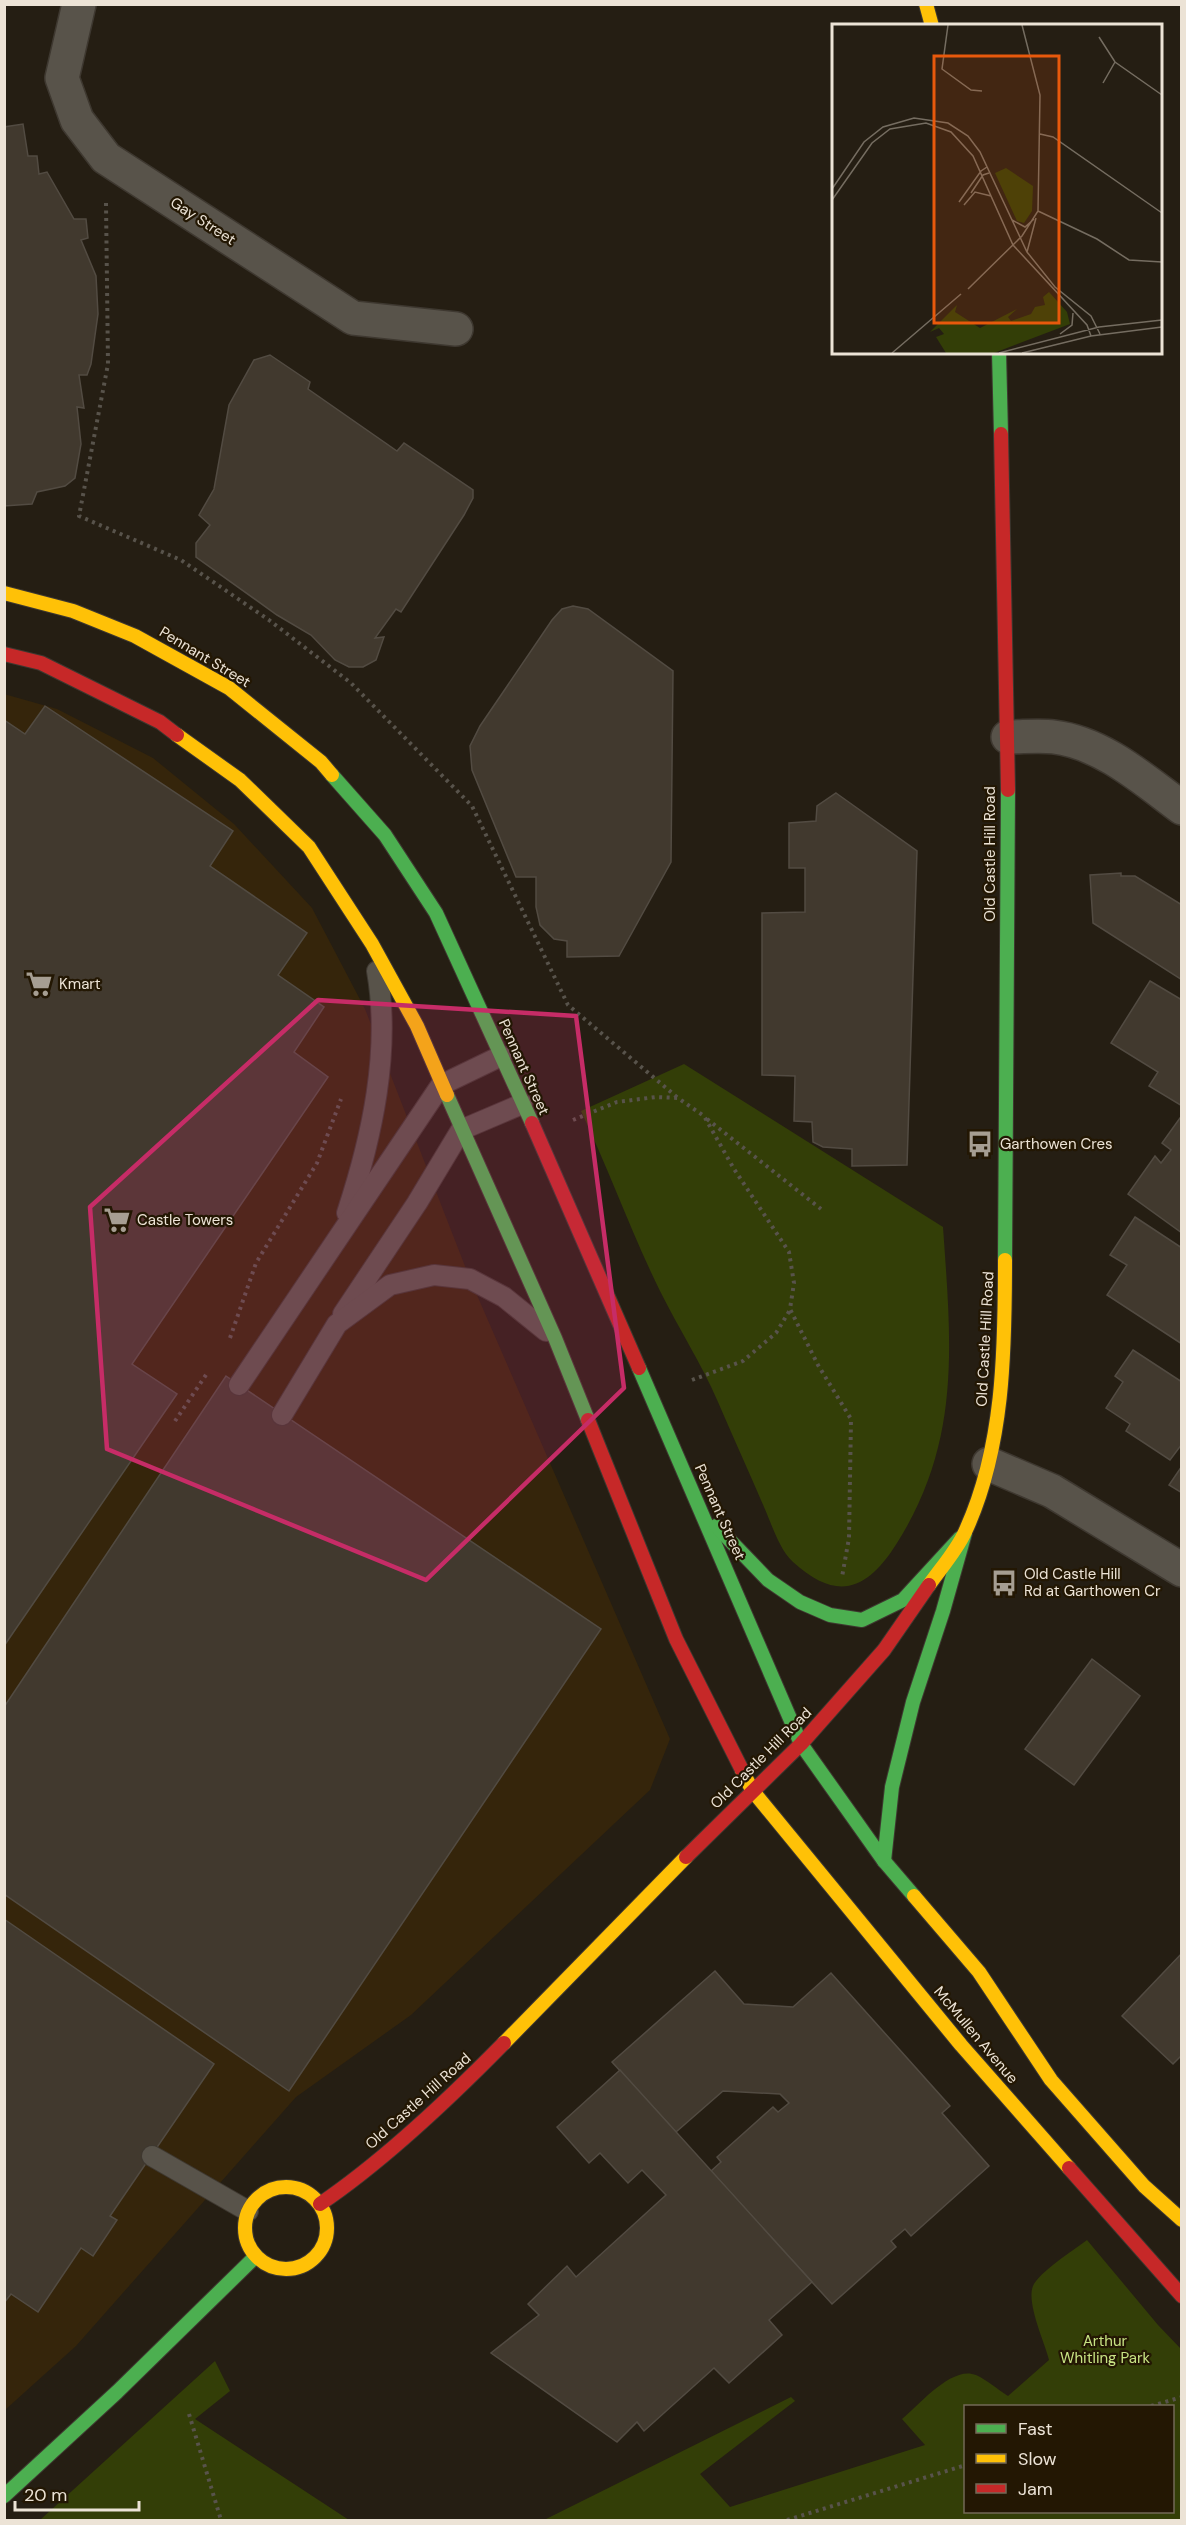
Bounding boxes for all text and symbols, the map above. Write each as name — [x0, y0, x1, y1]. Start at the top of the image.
inset map — [832, 24, 1162, 354]
street label: Gay Street — [166, 192, 240, 250]
street label: Pennant Street — [156, 622, 254, 692]
street label: Old Castle Hill Road — [980, 786, 1000, 922]
supermarket icon: Kmart — [24, 969, 54, 999]
place label: Kmart — [59, 974, 101, 994]
street label: Pennant Street — [494, 1016, 554, 1118]
bus stop icon: Garthowen Cres — [965, 1129, 995, 1159]
place label: Garthowen Cres — [1000, 1134, 1113, 1154]
supermarket icon: Castle Towers — [102, 1205, 132, 1235]
place label: Castle Towers — [137, 1210, 233, 1230]
street label: Old Castle Hill Road — [971, 1271, 999, 1407]
street label: Pennant Street — [690, 1461, 750, 1563]
place label: Old Castle Hill Rd at Garthowen Cr — [1024, 1564, 1161, 1601]
bus stop icon: Old Castle Hill Rd at Garthowen Cr — [989, 1568, 1019, 1598]
street label: Old Castle Hill Road — [706, 1703, 816, 1813]
street label: McMullen Avenue — [929, 1982, 1023, 2088]
street label: Old Castle Hill Road — [361, 2048, 475, 2154]
park label: Arthur Whitling Park — [1060, 2331, 1151, 2368]
legend — [964, 2405, 1174, 2513]
text: Fast — [1018, 2417, 1053, 2441]
text: Slow — [1018, 2447, 1057, 2471]
scale bar — [15, 2474, 140, 2512]
text: Jam — [1018, 2477, 1053, 2501]
text: 20 m — [24, 2483, 67, 2507]

